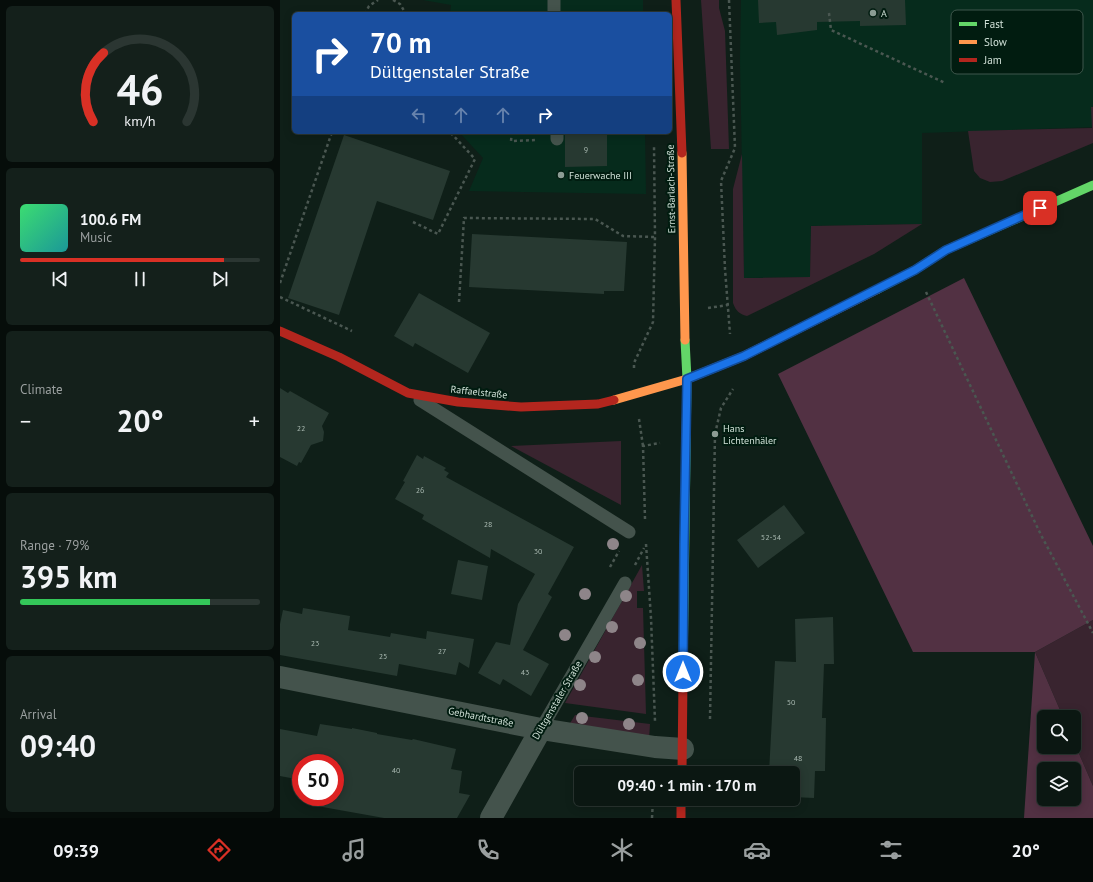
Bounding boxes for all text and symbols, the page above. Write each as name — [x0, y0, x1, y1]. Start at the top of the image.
place label: A — [881, 7, 887, 20]
marker: A — [868, 8, 878, 18]
legend — [951, 10, 1083, 74]
text: Fast — [984, 17, 1004, 31]
text: 70 m — [370, 24, 431, 61]
icon: right — [304, 28, 356, 80]
text: Slow — [984, 35, 1007, 49]
text: Jam — [983, 53, 1002, 67]
text: Dültgenstaler Straße — [370, 60, 530, 83]
text: 46 — [116, 63, 164, 116]
icon: left — [408, 104, 430, 126]
icon: ahead — [450, 104, 472, 126]
icon: ahead — [492, 104, 514, 126]
icon: right — [534, 104, 556, 126]
text: km/h — [124, 111, 156, 130]
house number: 9 — [584, 144, 588, 154]
street label: Ernst-Barlach-Straße — [664, 144, 678, 234]
place label: Feuerwache III — [569, 169, 632, 182]
marker: Feuerwache III — [556, 170, 566, 180]
pin — [1023, 191, 1057, 225]
icon: arrive — [1029, 197, 1051, 219]
text: 100.6 FM — [80, 210, 141, 229]
text: Music — [80, 229, 112, 246]
icon: previous — [49, 268, 71, 290]
icon: pause — [129, 268, 151, 290]
icon: next — [209, 268, 231, 290]
text: Climate — [20, 381, 63, 398]
street label: Raffaelstraße — [450, 383, 508, 401]
text: 20° — [116, 401, 164, 440]
text: − — [20, 407, 31, 435]
text: + — [249, 407, 260, 435]
place label: Hans Lichtenhäler — [723, 422, 777, 447]
house number: 22 — [297, 423, 305, 433]
marker: Hans Lichtenhäler — [710, 429, 720, 439]
house number: 26 — [416, 485, 424, 495]
house number: 28 — [484, 519, 492, 529]
house number: 52-54 — [761, 532, 782, 542]
text: Range · 79% — [20, 537, 89, 554]
house number: 30 — [534, 546, 543, 556]
text: 395 km — [20, 557, 118, 596]
house number: 23 — [311, 638, 319, 648]
house number: 27 — [438, 646, 446, 656]
house number: 25 — [379, 651, 387, 661]
position arrow — [662, 651, 704, 693]
street label: Dültgenstaler Straße — [529, 658, 585, 742]
house number: 43 — [521, 667, 529, 677]
house number: 50 — [787, 697, 796, 707]
street label: Gebhardtstraße — [447, 704, 515, 730]
text: Arrival — [20, 706, 56, 723]
map controls — [1037, 710, 1081, 806]
button: search — [1037, 710, 1081, 754]
text: 09:40 — [20, 726, 96, 765]
house number: 48 — [794, 753, 802, 763]
speed limit sign: 50 — [292, 754, 344, 806]
button: layers — [1037, 762, 1081, 806]
house number: 40 — [392, 765, 401, 775]
text: 09:40 · 1 min · 170 m — [618, 776, 756, 795]
icon: directions — [205, 836, 233, 864]
icon: music — [340, 836, 368, 864]
icon: phone — [474, 836, 502, 864]
icon: climate — [608, 836, 636, 864]
icon: car — [743, 836, 771, 864]
icon: filters — [877, 836, 905, 864]
text: 09:39 — [53, 839, 99, 862]
text: 20° — [1011, 839, 1040, 862]

